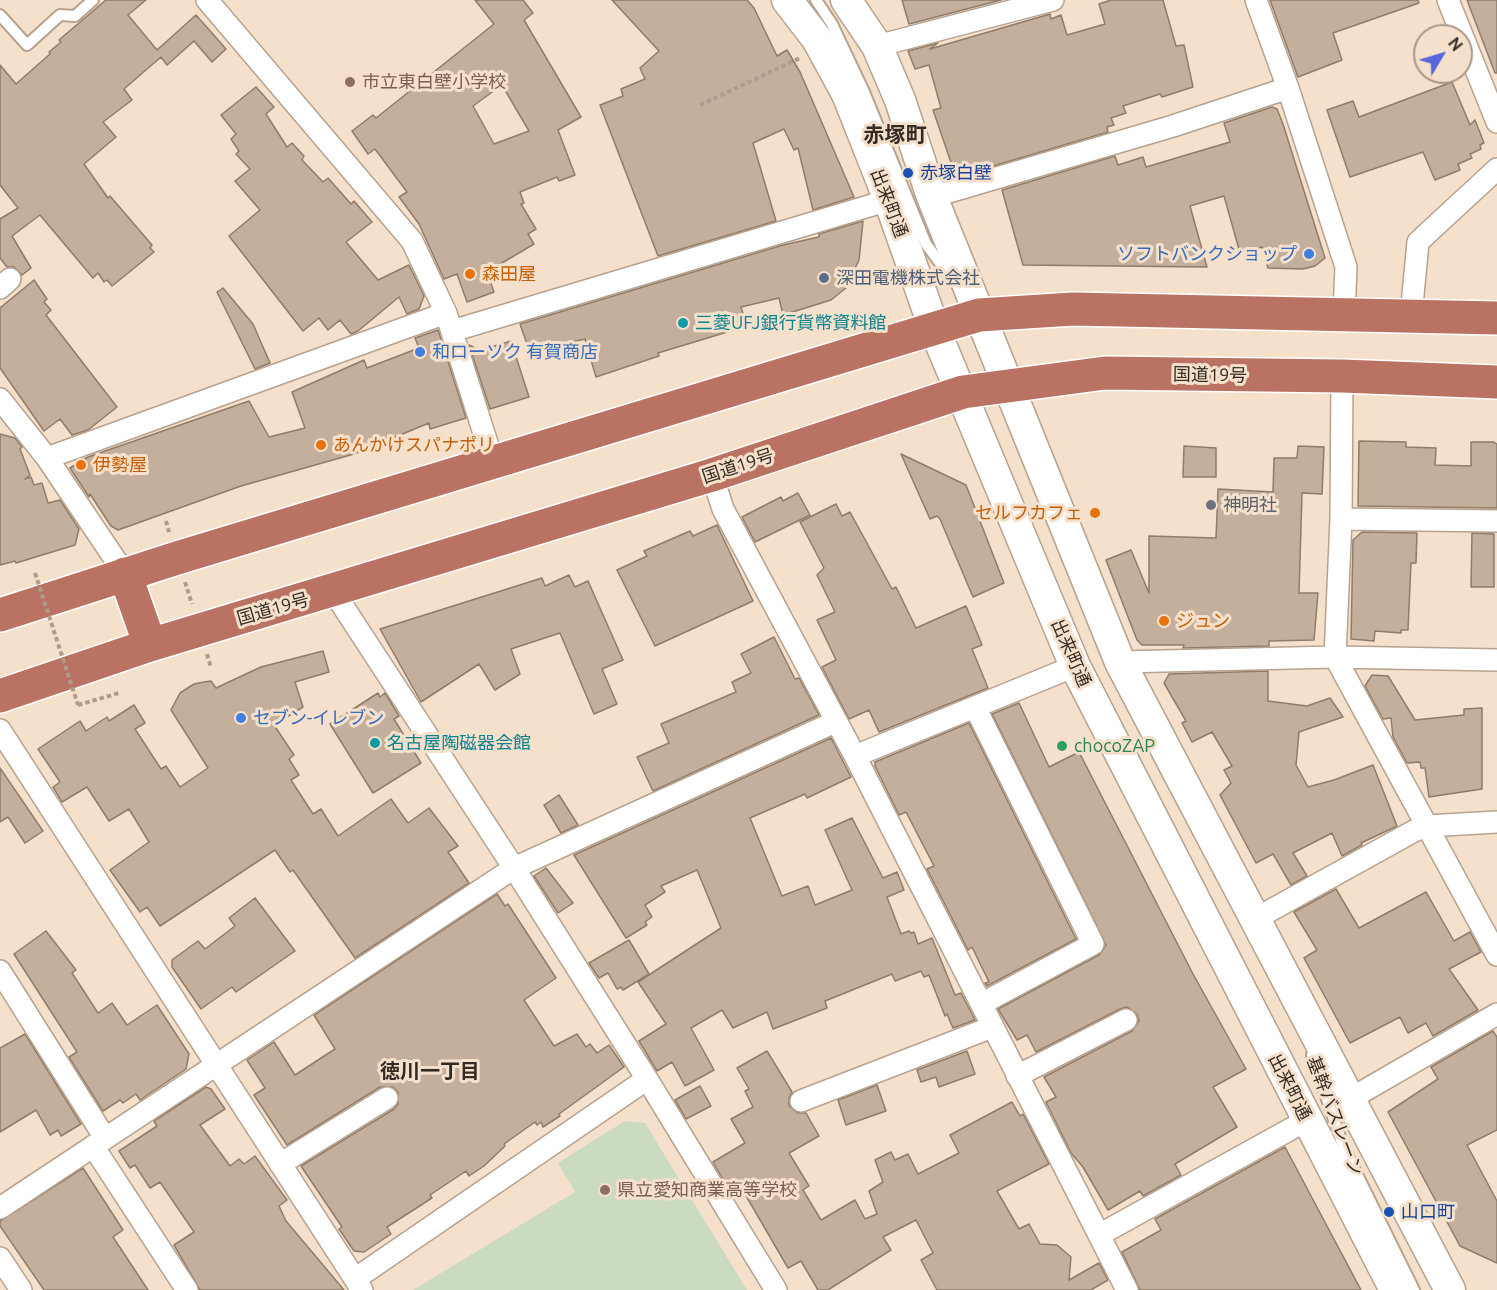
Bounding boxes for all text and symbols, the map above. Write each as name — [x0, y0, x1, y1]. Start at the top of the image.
north arrow — [1413, 24, 1473, 84]
text: N — [1445, 34, 1466, 54]
place label: 市立東白壁小学校 — [362, 71, 506, 93]
marker: 市立東白壁小学校 — [343, 75, 357, 89]
district label: 赤塚町 — [864, 122, 926, 148]
place label: 赤塚白壁 — [920, 162, 992, 184]
street label: 出来町通 — [866, 166, 912, 240]
marker: 赤塚白壁 — [901, 166, 915, 180]
place label: ソフトバンクショップ — [1117, 243, 1297, 265]
marker: ソフトバンクショップ — [1302, 247, 1316, 261]
place label: 森田屋 — [482, 263, 536, 285]
marker: 森田屋 — [463, 267, 477, 281]
place label: 深田電機株式会社 — [836, 267, 980, 289]
marker: 深田電機株式会社 — [817, 271, 831, 285]
place label: 三菱UFJ銀行貨幣資料館 — [695, 312, 886, 334]
marker: 三菱UFJ銀行貨幣資料館 — [676, 316, 690, 330]
place label: 和ローソク 有賀商店 — [432, 341, 598, 363]
marker: 和ローソク 有賀商店 — [413, 345, 427, 359]
street label: 国道19号 — [1173, 364, 1247, 386]
place label: あんかけスパナポリ — [333, 434, 495, 456]
marker: あんかけスパナポリ — [314, 438, 328, 452]
street label: 国道19号 — [699, 444, 777, 488]
place label: 伊勢屋 — [93, 454, 147, 476]
marker: 伊勢屋 — [74, 458, 88, 472]
place label: 神明社 — [1223, 494, 1277, 516]
marker: 神明社 — [1204, 498, 1218, 512]
place label: セルフカフェ — [975, 502, 1083, 524]
marker: セルフカフェ — [1088, 506, 1102, 520]
street label: 国道19号 — [234, 588, 312, 630]
place label: ジュン — [1176, 610, 1230, 632]
marker: ジュン — [1157, 614, 1171, 628]
street label: 出来町通 — [1046, 616, 1096, 690]
place label: セブン-イレブン — [253, 707, 384, 729]
marker: セブン-イレブン — [234, 711, 248, 725]
place label: 名古屋陶磁器会館 — [387, 732, 531, 754]
place label: chocoZAP — [1074, 735, 1155, 757]
marker: 名古屋陶磁器会館 — [368, 736, 382, 750]
marker: chocoZAP — [1055, 739, 1069, 753]
street label: 出来町通 — [1264, 1050, 1316, 1124]
street label: 基幹バスレーン — [1302, 1053, 1368, 1179]
district label: 徳川一丁目 — [380, 1059, 480, 1083]
place label: 県立愛知商業高等学校 — [617, 1179, 797, 1201]
marker: 県立愛知商業高等学校 — [598, 1183, 612, 1197]
place label: 山口町 — [1401, 1201, 1455, 1223]
marker: 山口町 — [1382, 1205, 1396, 1219]

